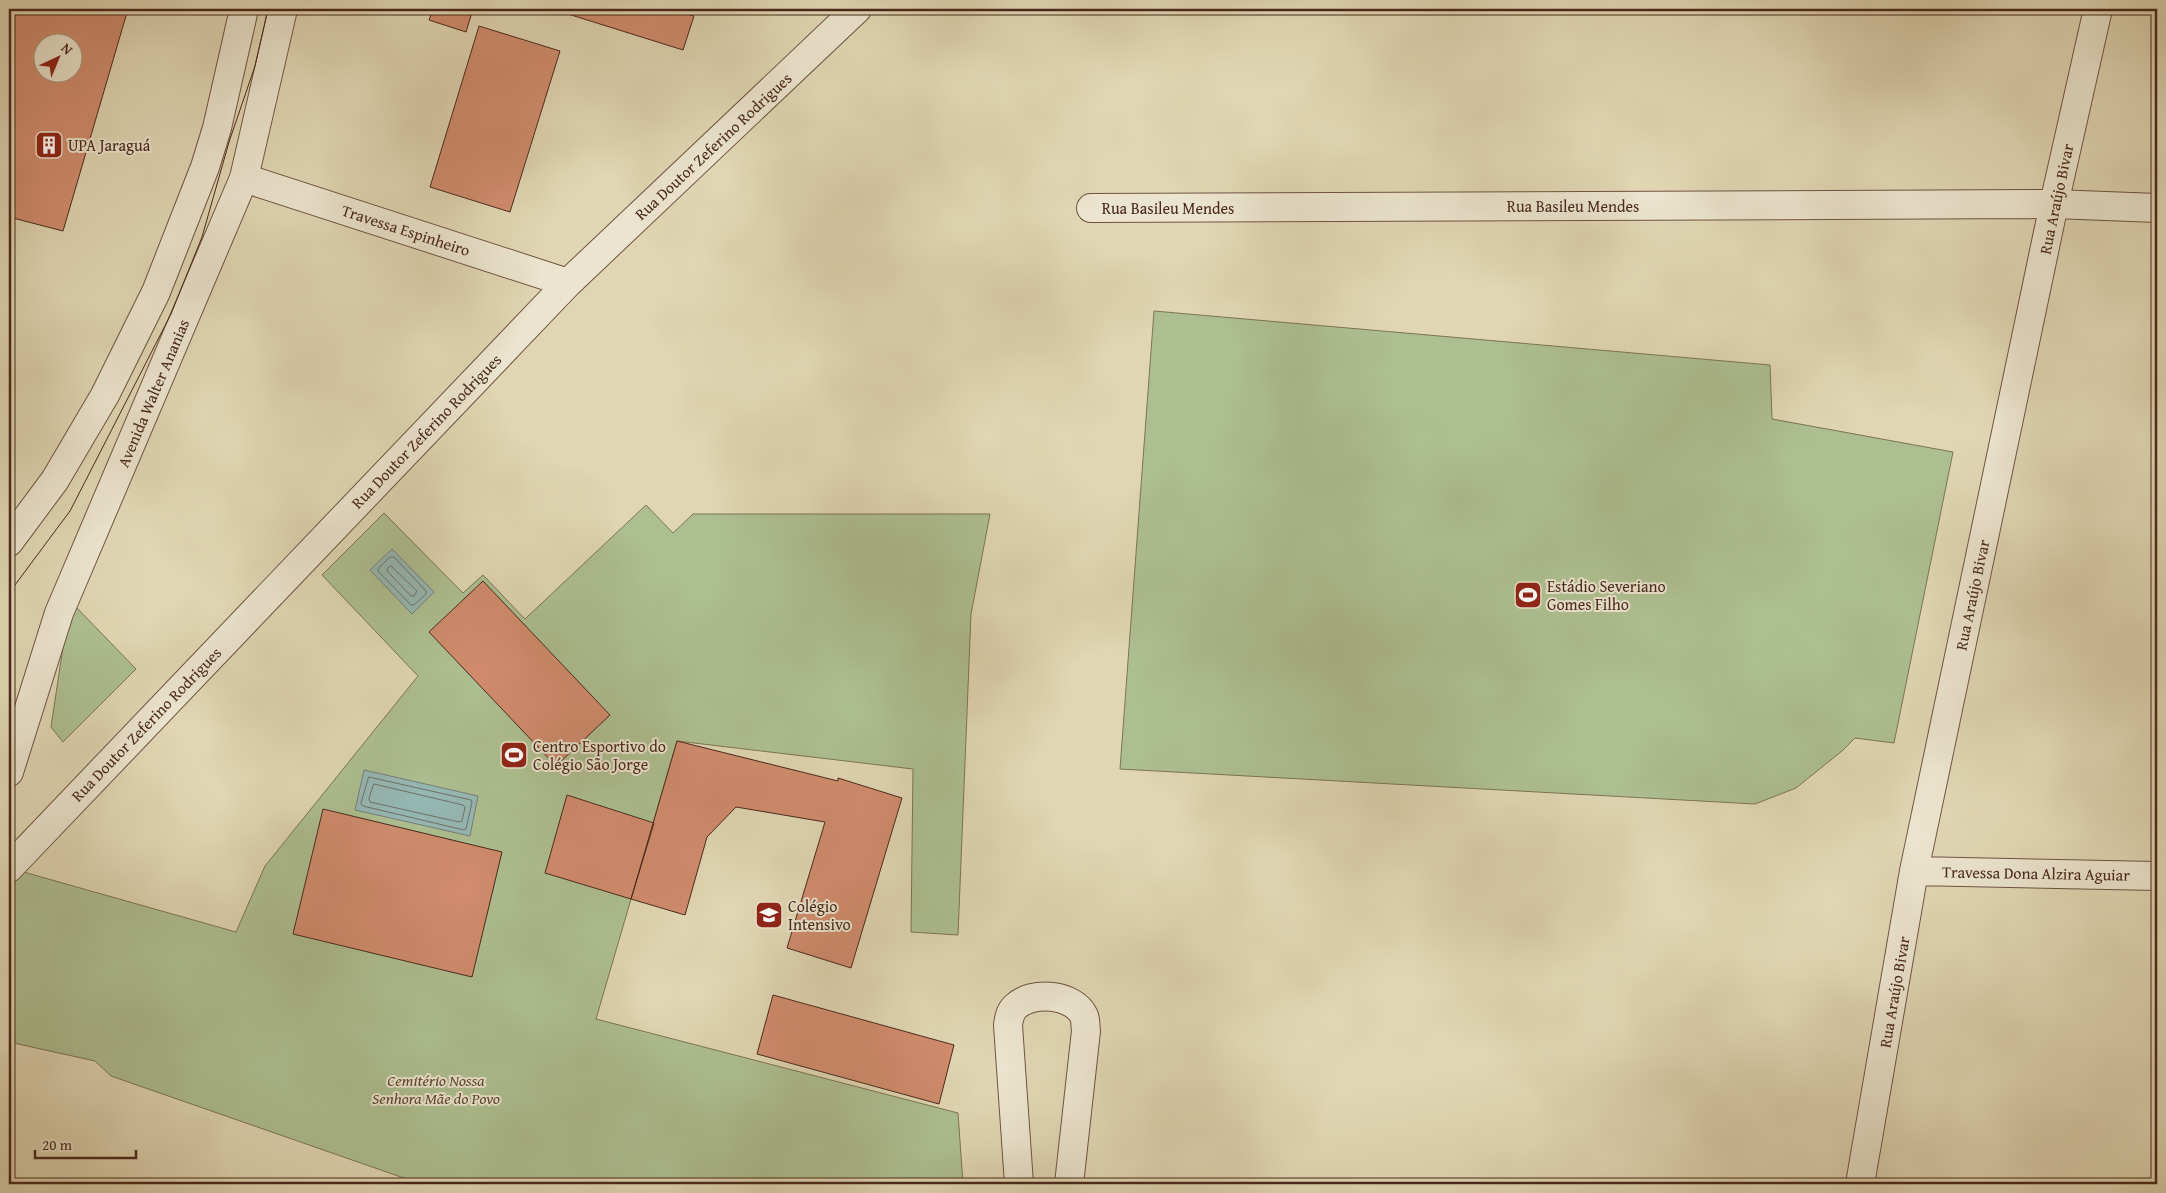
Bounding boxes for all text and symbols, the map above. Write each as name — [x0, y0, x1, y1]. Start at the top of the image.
north arrow — [32, 32, 82, 82]
text: N — [57, 38, 78, 60]
street label: Rua Doutor Zeferino Rodrigues — [629, 67, 797, 225]
building icon: UPA Jaraguá — [34, 130, 64, 160]
place label: UPA Jaraguá — [68, 133, 151, 157]
street label: Rua Araújo Bivar — [2033, 141, 2080, 257]
street label: Rua Basileu Mendes — [1507, 194, 1639, 218]
street label: Rua Basileu Mendes — [1102, 196, 1234, 220]
street label: Travessa Espinheiro — [339, 198, 473, 262]
street label: Avenida Walter Ananias — [111, 315, 195, 471]
street label: Rua Doutor Zeferino Rodrigues — [345, 348, 507, 514]
street label: Rua Araújo Bivar — [1949, 537, 1996, 653]
place label: Estádio Severiano Gomes Filho — [1547, 574, 1666, 616]
sports icon: Estádio Severiano Gomes Filho — [1513, 580, 1543, 610]
street label: Rua Doutor Zeferino Rodrigues — [65, 641, 227, 807]
place label: Centro Esportivo do Colégio São Jorge — [533, 734, 666, 776]
sports icon: Centro Esportivo do Colégio São Jorge — [499, 740, 529, 770]
street label: Travessa Dona Alzira Aguiar — [1942, 859, 2130, 887]
place label: Colégio Intensivo — [788, 894, 851, 936]
school or university icon: Colégio Intensivo — [754, 900, 784, 930]
street label: Rua Araújo Bivar — [1872, 934, 1916, 1050]
park label: Cemitério Nossa Senhora Mãe do Povo — [372, 1068, 500, 1110]
scale bar — [35, 1128, 136, 1160]
text: 20 m — [42, 1134, 73, 1155]

